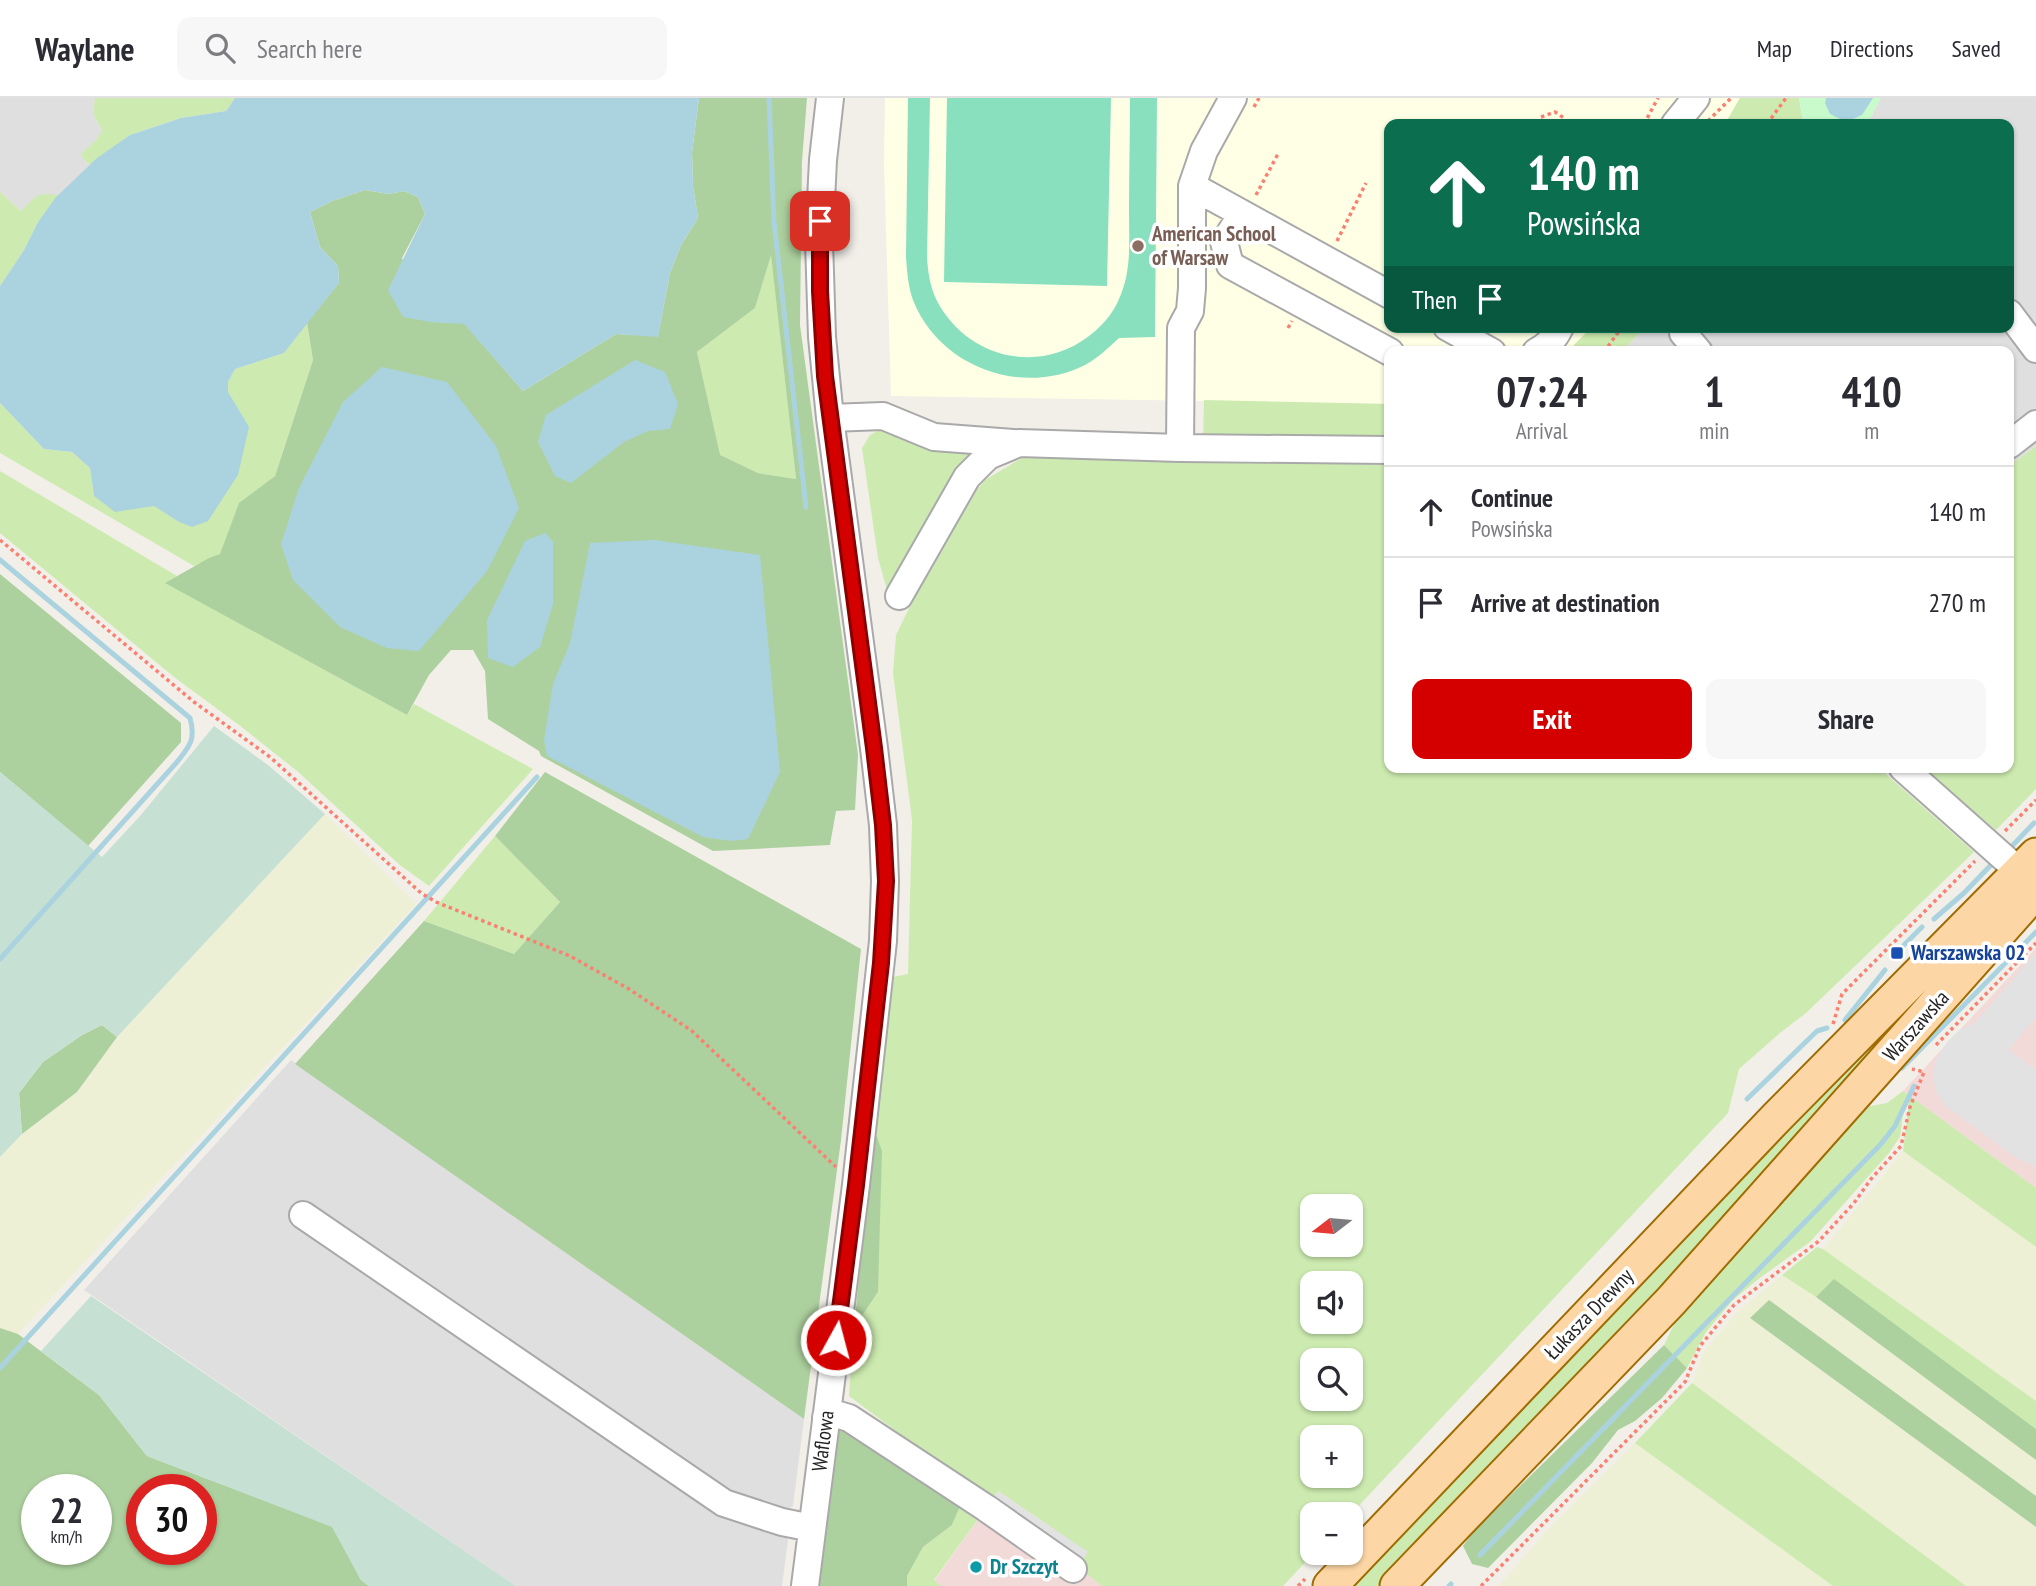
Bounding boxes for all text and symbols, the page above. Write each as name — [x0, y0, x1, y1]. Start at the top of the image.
search box — [177, 17, 667, 80]
text: Waylane — [35, 27, 135, 70]
icon: search — [201, 29, 239, 67]
text: Search here — [257, 32, 362, 65]
text: Map — [1757, 33, 1792, 64]
text: Directions — [1830, 33, 1914, 64]
text: Saved — [1952, 33, 2001, 64]
text: 140 m — [1527, 140, 1640, 204]
icon: ahead — [1412, 147, 1503, 238]
pin — [790, 191, 850, 251]
icon: arrive — [801, 202, 839, 240]
text: Powsińska — [1527, 202, 1641, 244]
place label: American School of Warsaw — [1151, 220, 1277, 271]
marker: American School of Warsaw — [1130, 238, 1146, 254]
icon: arrive — [1471, 280, 1509, 318]
text: Then — [1412, 283, 1457, 316]
text: 07:24 — [1496, 364, 1587, 419]
text: 1 — [1704, 364, 1724, 419]
text: 410 — [1842, 364, 1902, 419]
text: Arrival — [1516, 416, 1568, 445]
text: min — [1699, 416, 1729, 445]
text: m — [1864, 416, 1879, 445]
text: Continue — [1471, 481, 1553, 514]
icon: ahead — [1412, 493, 1450, 531]
text: 140 m — [1928, 495, 1986, 528]
text: Powsińska — [1471, 514, 1553, 543]
icon: arrive — [1412, 584, 1450, 622]
text: Arrive at destination — [1471, 586, 1660, 619]
text: 270 m — [1928, 586, 1986, 619]
button: Exit — [1412, 679, 1692, 759]
button: Share — [1706, 679, 1986, 759]
place label: Warszawska 02 — [1910, 939, 2026, 966]
marker: Warszawska 02 — [1889, 945, 1905, 961]
street label: Warszawska — [1877, 984, 1955, 1067]
north arrow — [1300, 1194, 1363, 1256]
map controls — [1300, 1194, 1363, 1565]
street label: Łukasza Drewny — [1538, 1262, 1639, 1365]
button: sound — [1300, 1271, 1363, 1334]
position arrow — [799, 1303, 873, 1377]
button: search — [1300, 1348, 1363, 1411]
street label: Waflowa — [805, 1409, 840, 1473]
button: + — [1300, 1425, 1363, 1488]
speed limit sign: 30 — [126, 1474, 217, 1565]
text: 22 — [50, 1487, 83, 1533]
button: − — [1300, 1502, 1363, 1565]
text: km/h — [51, 1525, 82, 1548]
place label: Dr Szczyt — [990, 1553, 1058, 1580]
marker: Dr Szczyt — [968, 1559, 984, 1575]

